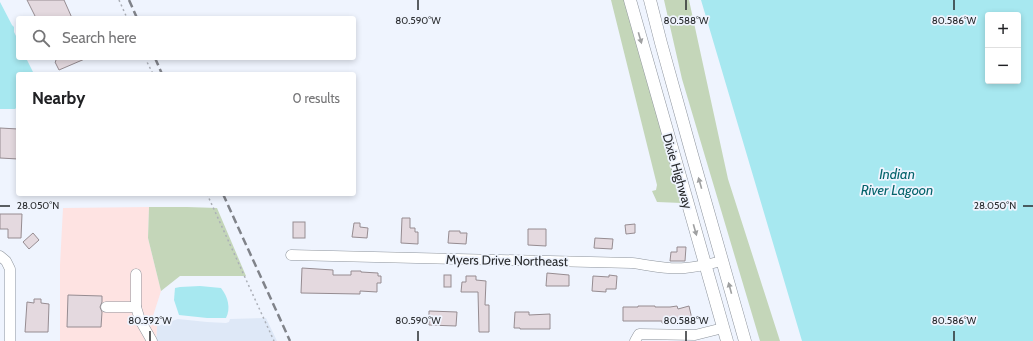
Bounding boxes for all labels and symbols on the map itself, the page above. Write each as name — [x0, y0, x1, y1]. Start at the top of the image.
text: 80.590°W — [395, 14, 441, 27]
text: 80.588°W — [664, 14, 709, 27]
text: 80.586°W — [932, 14, 977, 27]
one-way arrow — [637, 32, 643, 44]
street label: Dixie Highway — [660, 131, 697, 211]
water label: Indian River Lagoon — [861, 165, 933, 199]
one-way arrow — [697, 177, 703, 189]
text: 28.050°N — [17, 199, 59, 212]
text: 28.050°N — [974, 199, 1016, 212]
one-way arrow — [692, 224, 698, 236]
street label: Myers Drive Northeast — [446, 251, 569, 269]
one-way arrow — [727, 282, 733, 294]
text: 80.592°W — [128, 314, 172, 327]
text: 80.590°W — [395, 314, 441, 327]
text: 80.588°W — [664, 314, 709, 327]
text: 80.586°W — [932, 314, 977, 327]

